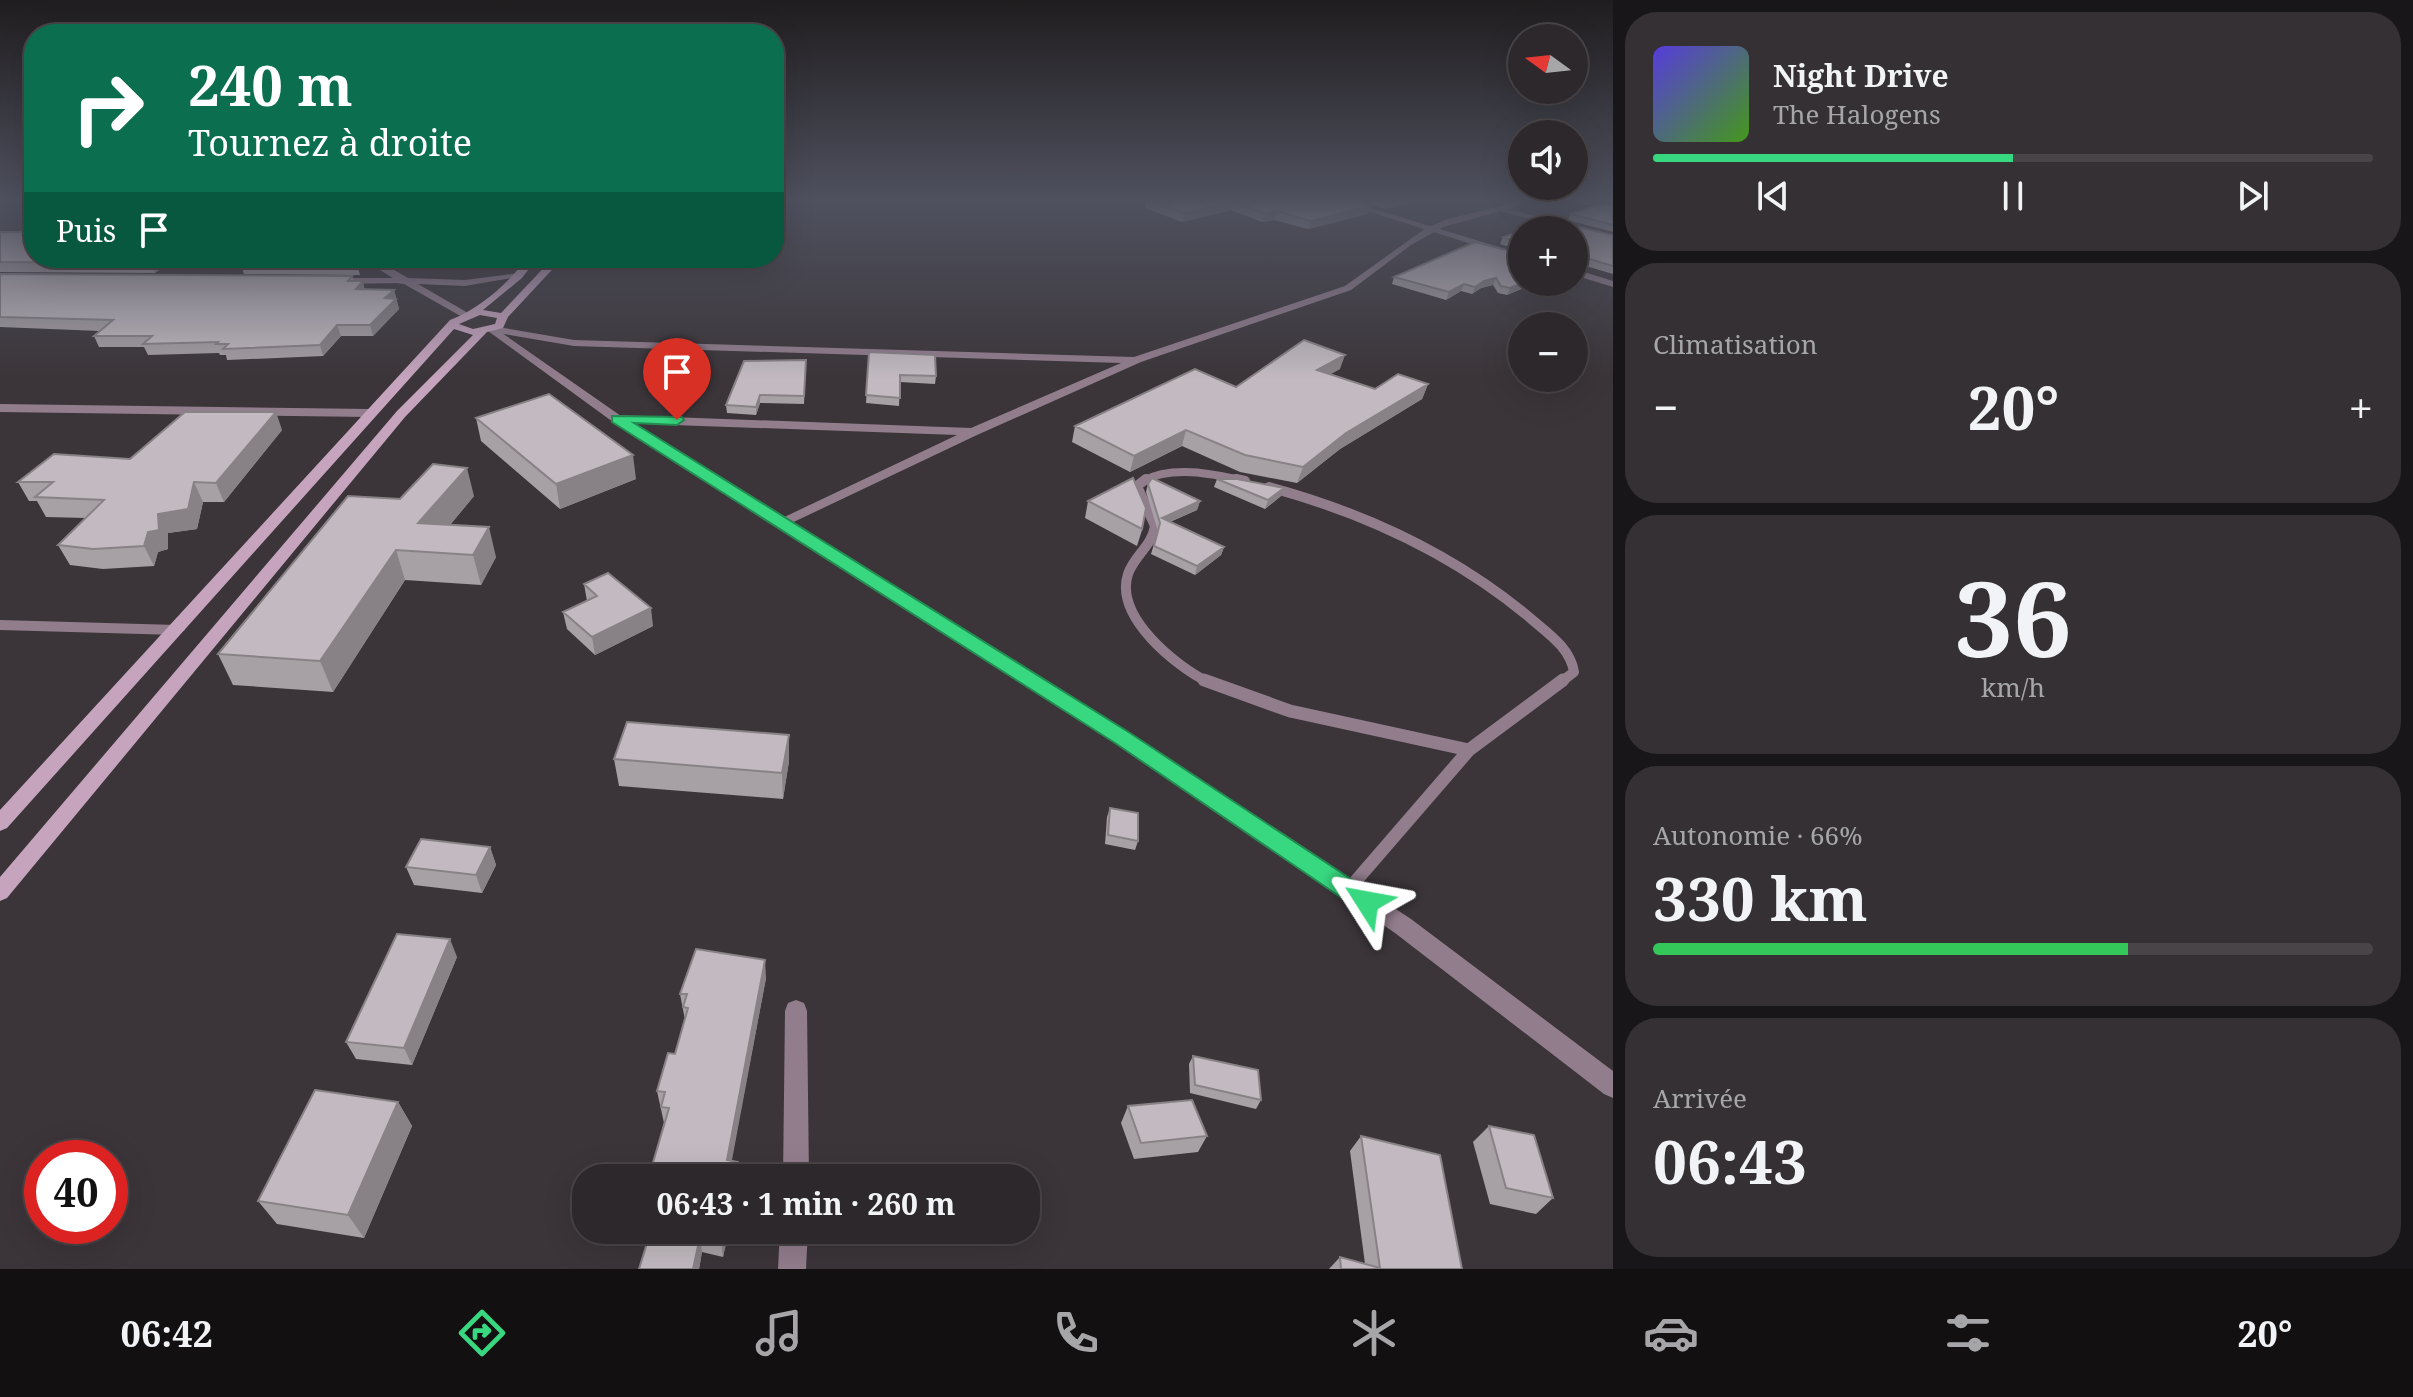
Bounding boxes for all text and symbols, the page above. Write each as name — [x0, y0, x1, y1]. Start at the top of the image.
north arrow — [1508, 24, 1588, 104]
map controls — [1508, 24, 1588, 392]
text: 240 m — [188, 46, 353, 122]
text: Night Drive — [1773, 55, 1949, 96]
icon: right — [56, 56, 160, 160]
text: The Halogens — [1773, 96, 1941, 132]
text: Tournez à droite — [188, 118, 472, 167]
button: sound — [1508, 120, 1588, 200]
icon: previous — [1751, 174, 1795, 218]
icon: pause — [1991, 174, 2035, 218]
icon: next — [2231, 174, 2275, 218]
icon: arrive — [132, 208, 176, 252]
text: Puis — [56, 210, 116, 251]
button: + — [1508, 216, 1588, 296]
button: − — [1508, 312, 1588, 392]
text: Climatisation — [1653, 326, 1818, 362]
pin — [643, 338, 711, 420]
icon: arrive — [655, 350, 699, 394]
text: 20° — [1968, 366, 2059, 448]
text: − — [1653, 377, 1678, 437]
text: + — [2348, 377, 2373, 437]
text: 36 — [1954, 546, 2072, 687]
text: km/h — [1981, 669, 2045, 705]
text: Autonomie · 66% — [1653, 817, 1862, 853]
text: 330 km — [1653, 857, 1868, 939]
position arrow — [1325, 860, 1409, 944]
text: Arrivée — [1653, 1080, 1747, 1116]
text: 06:43 — [1653, 1120, 1807, 1202]
speed limit sign: 40 — [24, 1140, 128, 1244]
text: 06:43 · 1 min · 260 m — [657, 1183, 955, 1224]
icon: directions — [454, 1305, 510, 1361]
icon: music — [751, 1305, 807, 1361]
icon: phone — [1048, 1305, 1104, 1361]
icon: climate — [1346, 1305, 1402, 1361]
icon: car — [1643, 1305, 1699, 1361]
icon: filters — [1940, 1305, 1996, 1361]
text: 06:42 — [121, 1309, 213, 1358]
text: 20° — [2237, 1309, 2292, 1358]

